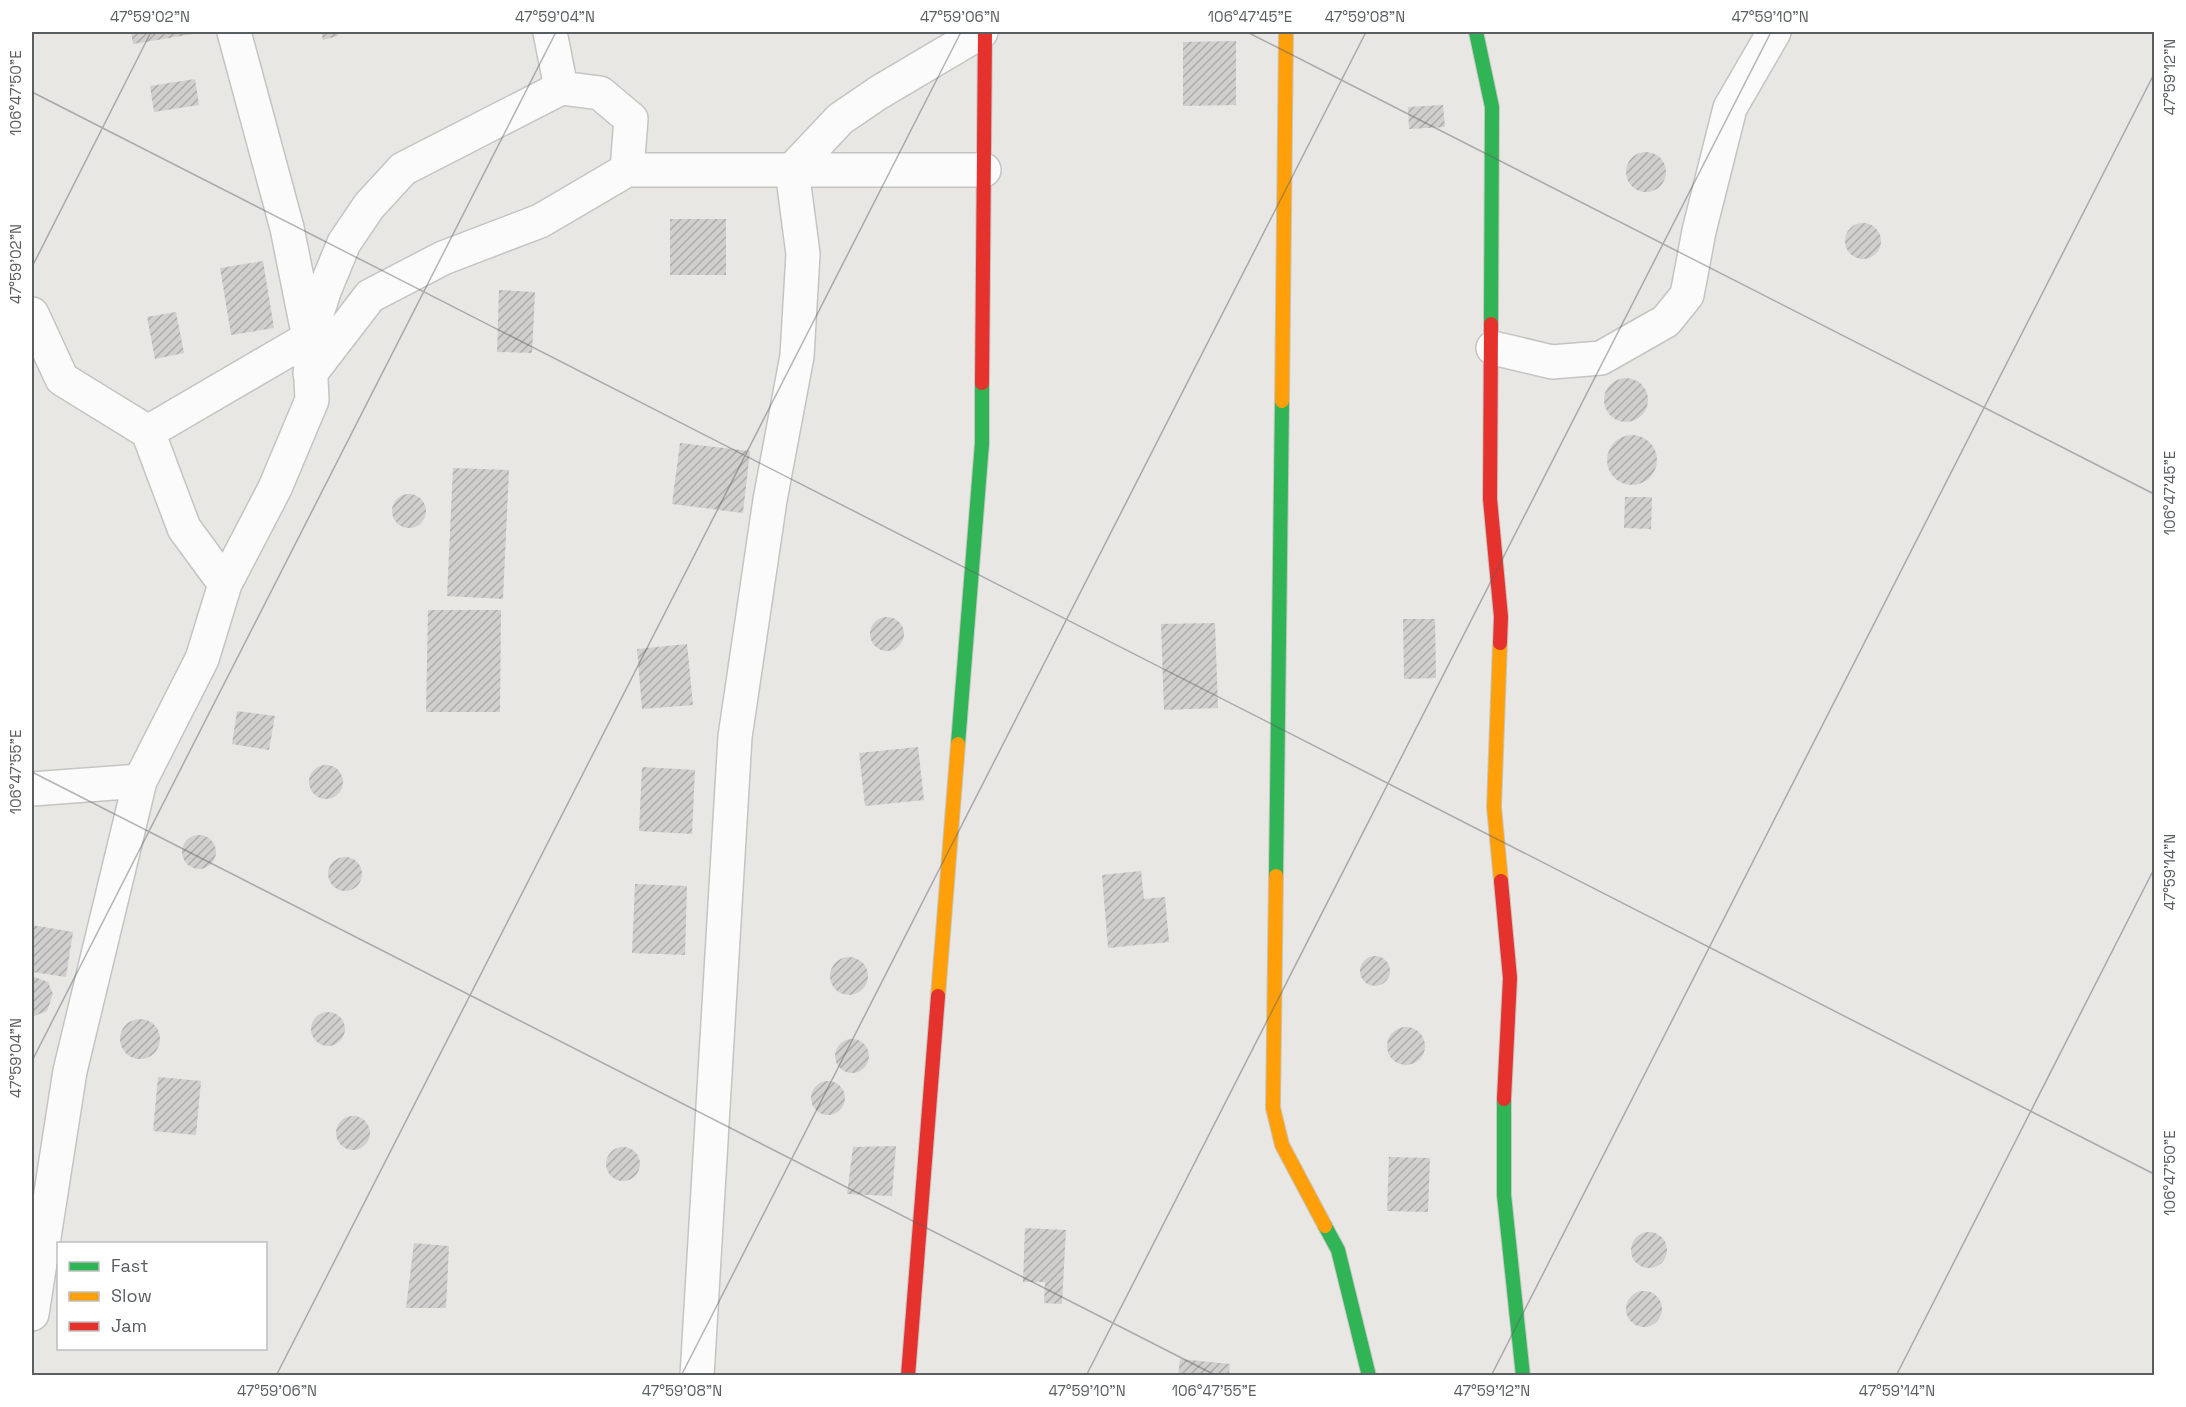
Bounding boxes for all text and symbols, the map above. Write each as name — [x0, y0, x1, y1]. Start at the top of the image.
text: 47°59'02"N — [110, 7, 190, 26]
text: 47°59'04"N — [515, 7, 595, 26]
text: 47°59'06"N — [920, 7, 1000, 26]
text: 106°47'45"E — [1208, 7, 1292, 26]
text: 47°59'08"N — [1325, 7, 1405, 26]
text: 47°59'10"N — [1731, 7, 1809, 26]
text: 47°59'12"N — [2160, 39, 2179, 115]
text: 106°47'50"E — [6, 50, 25, 136]
text: 47°59'02"N — [6, 224, 25, 304]
text: 106°47'45"E — [2160, 451, 2179, 535]
text: 106°47'55"E — [6, 730, 25, 814]
text: 47°59'14"N — [2160, 834, 2179, 910]
text: 47°59'04"N — [6, 1018, 25, 1098]
text: 106°47'50"E — [2160, 1130, 2179, 1216]
legend — [57, 1242, 267, 1350]
text: Fast — [111, 1254, 148, 1277]
text: Slow — [111, 1284, 152, 1307]
text: Jam — [111, 1314, 147, 1337]
text: 47°59'06"N — [237, 1381, 317, 1400]
text: 47°59'08"N — [642, 1381, 722, 1400]
text: 47°59'10"N — [1048, 1381, 1126, 1400]
text: 106°47'55"E — [1172, 1381, 1256, 1400]
text: 47°59'12"N — [1454, 1381, 1530, 1400]
text: 47°59'14"N — [1859, 1381, 1935, 1400]

